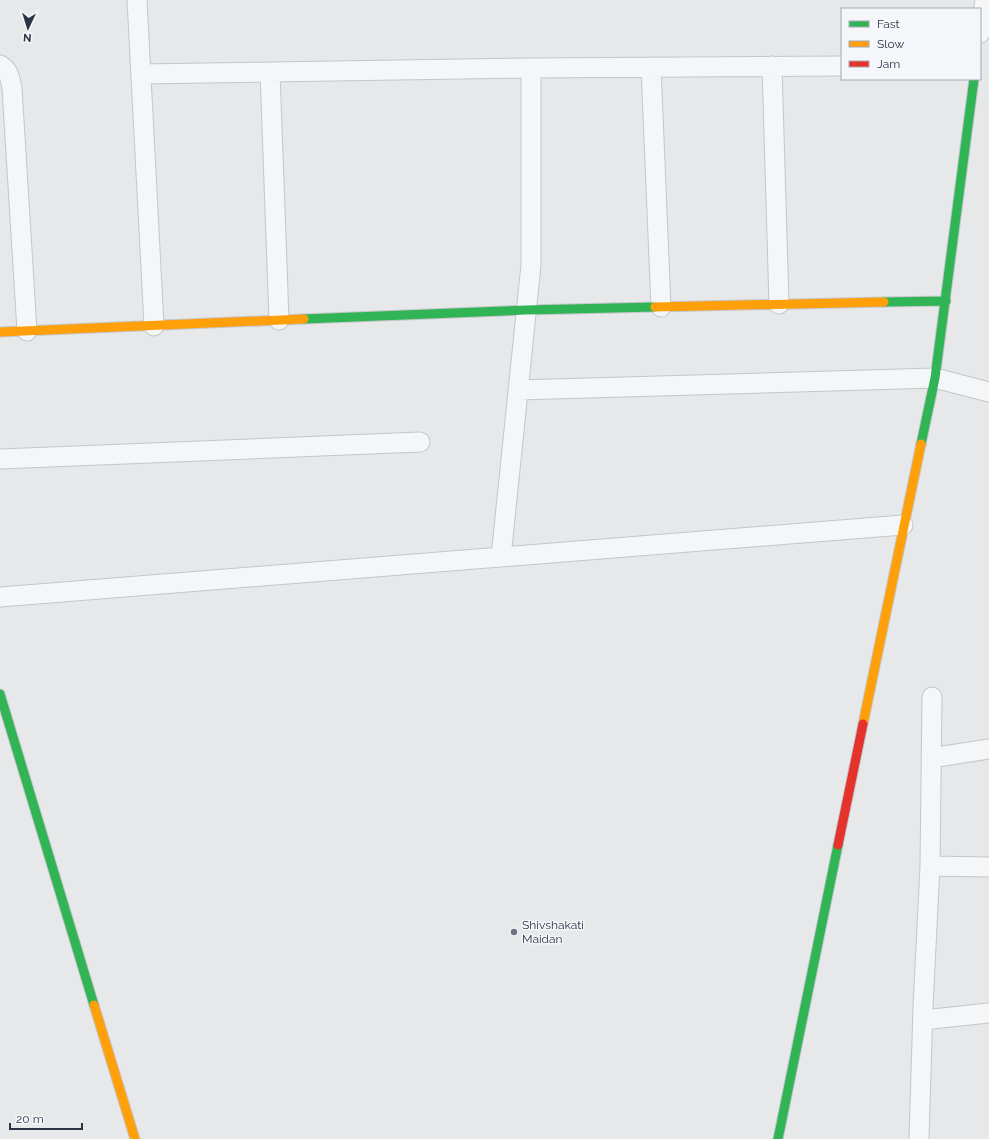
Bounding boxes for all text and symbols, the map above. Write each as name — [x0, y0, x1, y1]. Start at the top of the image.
north arrow — [8, 8, 48, 48]
legend — [841, 8, 981, 80]
text: Fast — [877, 17, 900, 31]
text: N — [23, 31, 32, 44]
text: Slow — [877, 37, 904, 51]
text: Jam — [877, 57, 900, 71]
place label: Shivshakati Maidan — [522, 918, 584, 946]
marker: Shivshakati Maidan — [509, 927, 519, 937]
scale bar — [10, 1105, 82, 1131]
text: 20 m — [16, 1112, 44, 1126]

